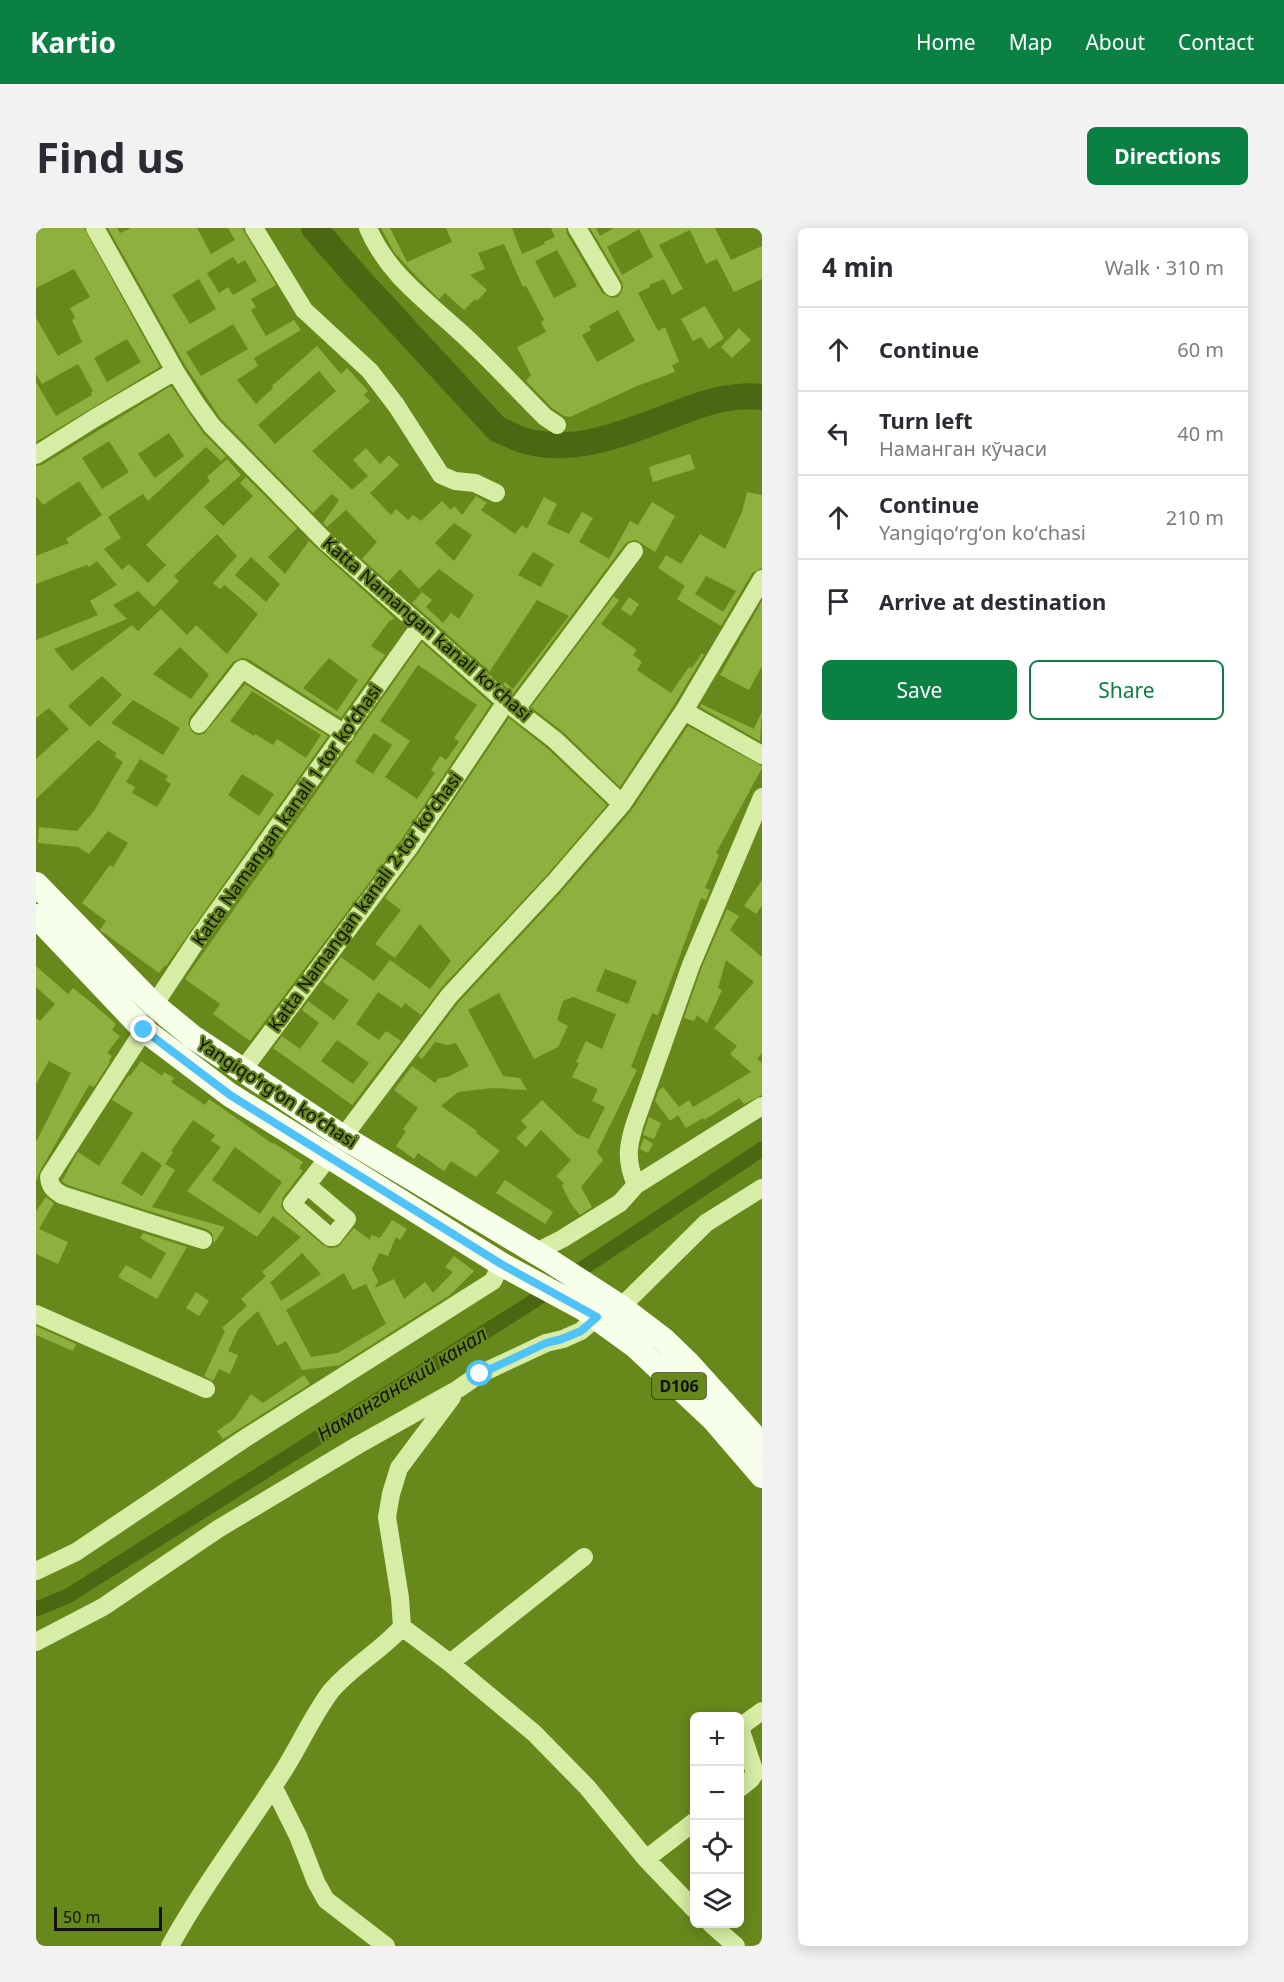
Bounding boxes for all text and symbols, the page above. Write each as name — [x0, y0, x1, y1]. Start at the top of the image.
text: Kartio — [30, 23, 116, 61]
text: Home — [916, 28, 976, 56]
text: Map — [1009, 28, 1052, 56]
text: About — [1085, 28, 1145, 56]
text: Contact — [1178, 28, 1254, 56]
button: Directions — [1087, 127, 1248, 185]
text: Find us — [36, 128, 185, 185]
text: 4 min — [822, 249, 894, 285]
text: Walk · 310 m — [1105, 254, 1224, 281]
icon: ahead — [822, 333, 855, 366]
text: Continue — [879, 334, 979, 364]
text: 60 m — [1177, 336, 1224, 363]
text: Turn left — [879, 405, 973, 435]
icon: left — [822, 417, 855, 450]
text: 40 m — [1177, 420, 1224, 447]
text: Наманган кўчаси — [879, 435, 1047, 462]
text: Continue — [879, 489, 979, 519]
icon: ahead — [822, 501, 855, 534]
text: 210 m — [1166, 504, 1224, 531]
text: Yangiqoʻrgʻon koʻchasi — [879, 519, 1086, 546]
street label: Katta Namangan kanali koʻchasi — [318, 531, 537, 726]
icon: arrive — [822, 585, 855, 618]
text: Arrive at destination — [879, 586, 1106, 616]
button: Save — [822, 660, 1017, 720]
button: Share — [1029, 660, 1224, 720]
street label: Katta Namangan kanali 1-tor koʻchasi — [186, 678, 386, 950]
street label: Katta Namangan kanali 2-tor koʻchasi — [262, 767, 467, 1036]
route end — [130, 1016, 156, 1042]
street label: Yangiqoʻrgʻon koʻchasi — [193, 1031, 362, 1153]
water label: Наманганский канал — [311, 1320, 492, 1447]
route start — [466, 1360, 492, 1386]
road number: D106 — [652, 1373, 706, 1399]
map controls — [690, 1712, 744, 1928]
button: + — [690, 1712, 744, 1766]
button: − — [690, 1766, 744, 1820]
button: locate — [690, 1820, 744, 1874]
button: layers — [690, 1874, 744, 1928]
scale bar — [54, 1904, 162, 1932]
text: 50 m — [63, 1906, 100, 1928]

